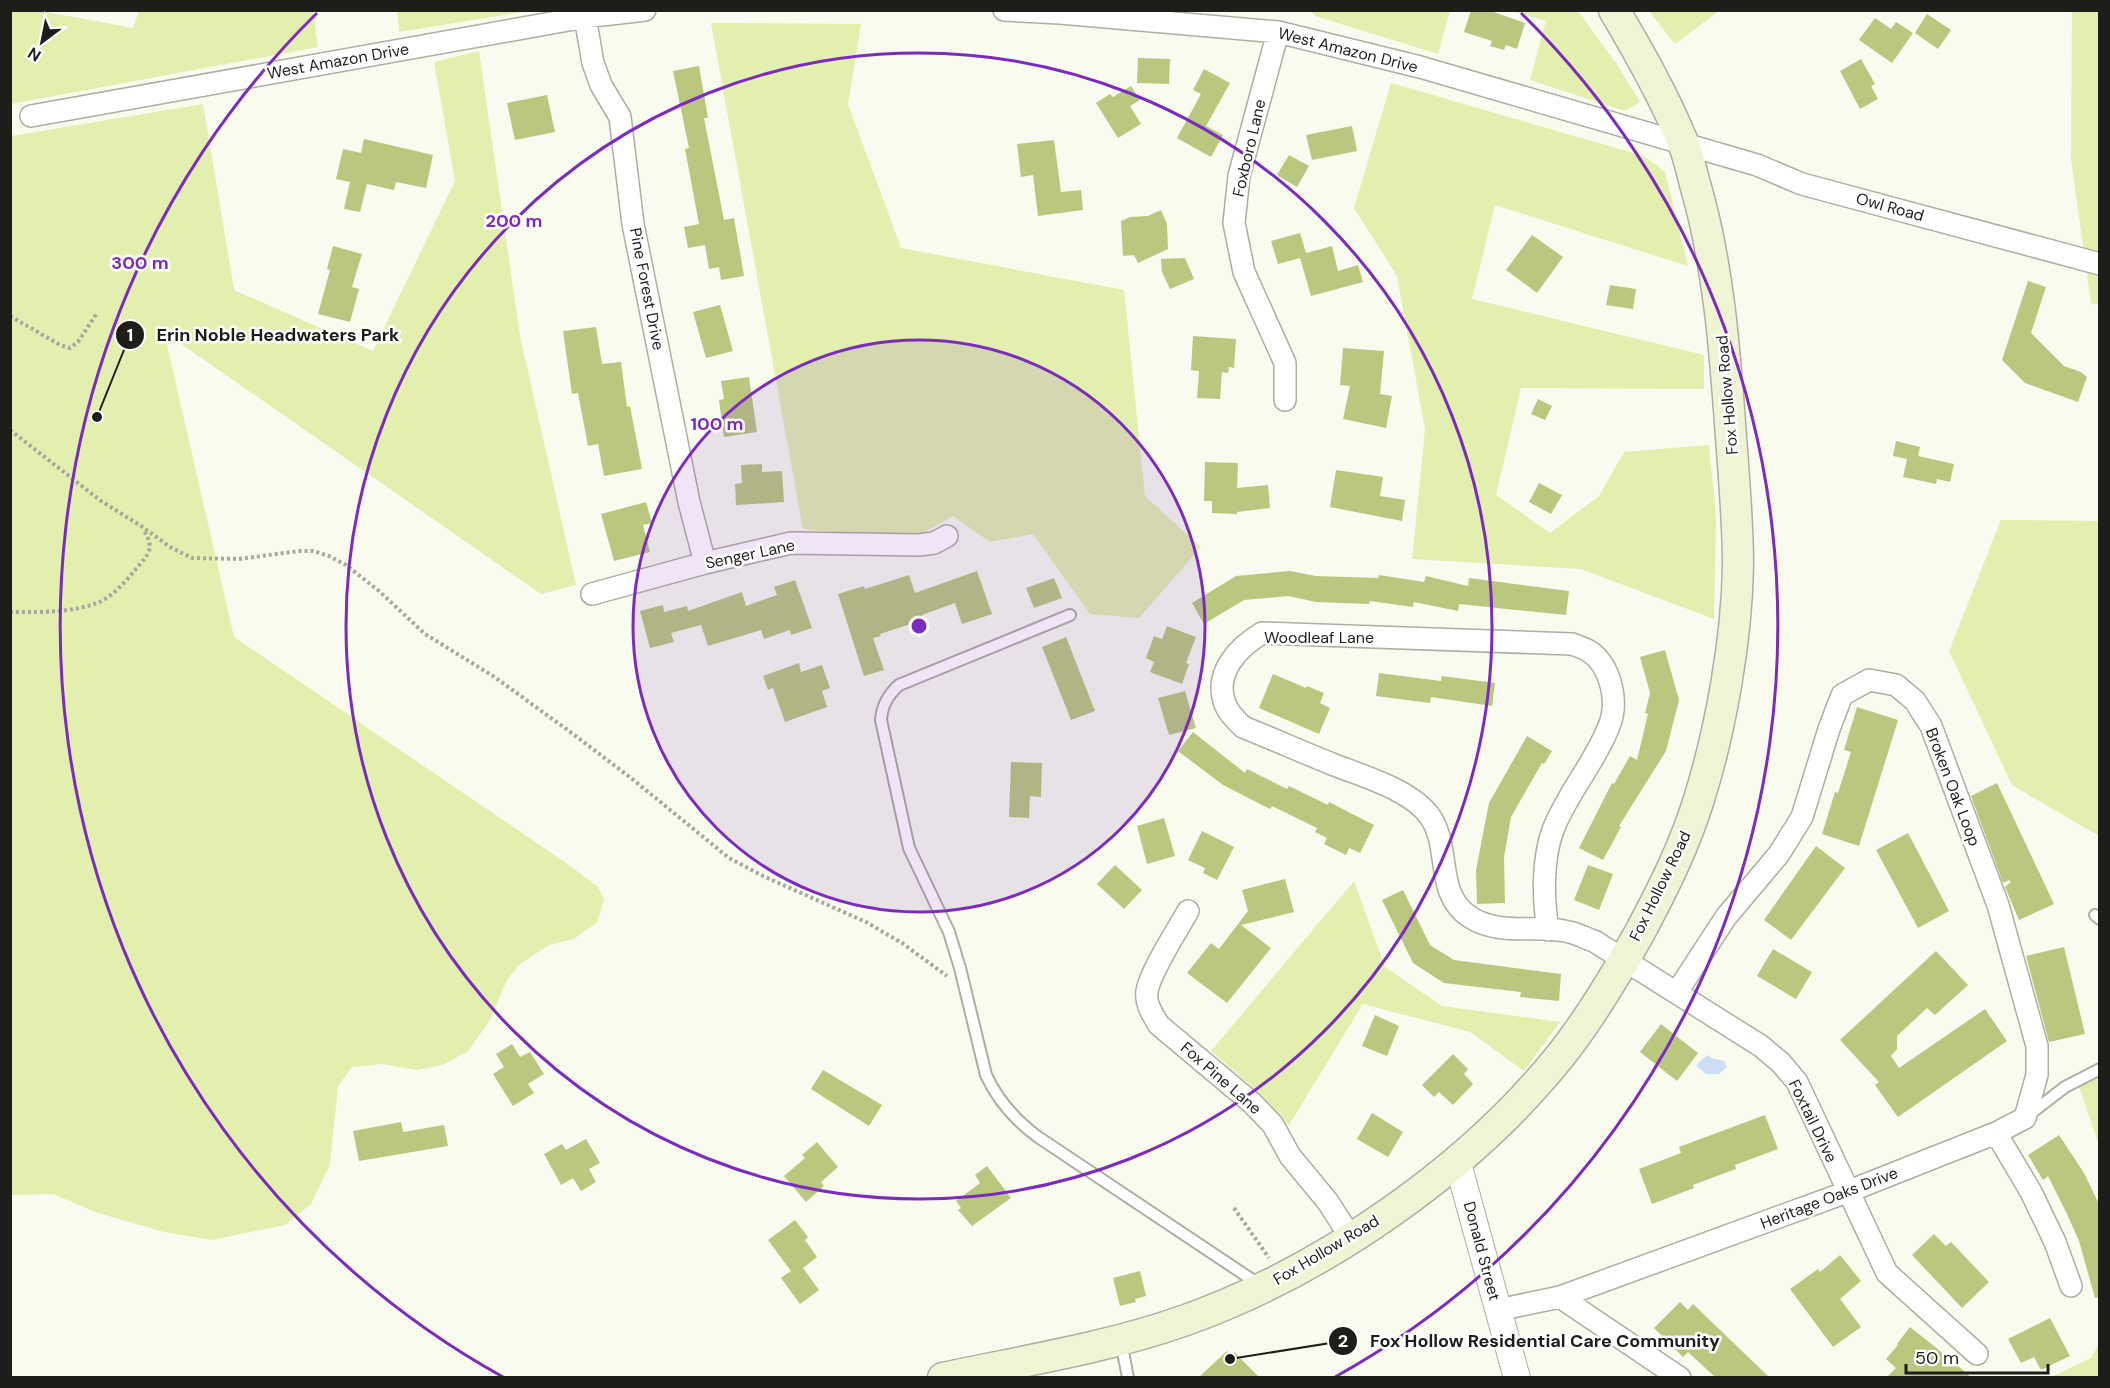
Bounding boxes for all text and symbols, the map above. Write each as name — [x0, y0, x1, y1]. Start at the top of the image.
north arrow — [12, 12, 72, 72]
street label: West Amazon Drive — [1276, 22, 1420, 78]
street label: West Amazon Drive — [265, 38, 411, 84]
text: N — [24, 42, 45, 66]
street label: Foxboro Lane — [1228, 97, 1270, 199]
street label: Owl Road — [1854, 188, 1926, 226]
text: 200 m — [486, 209, 542, 233]
street label: Pine Forest Drive — [625, 226, 669, 352]
text: 300 m — [111, 251, 169, 275]
callout: Erin Noble Headwaters Park — [115, 317, 411, 353]
text: 1 — [127, 323, 133, 347]
text: Erin Noble Headwaters Park — [157, 323, 400, 347]
street label: Fox Hollow Road — [1711, 334, 1743, 456]
text: 100 m — [690, 412, 744, 436]
street label: Senger Lane — [703, 534, 797, 574]
centre of rings — [909, 616, 929, 636]
street label: Woodleaf Lane — [1264, 627, 1374, 648]
street label: Broken Oak Loop — [1921, 725, 1985, 849]
street label: Fox Hollow Road — [1624, 827, 1696, 945]
street label: Fox Pine Lane — [1176, 1037, 1266, 1119]
street label: Foxtail Drive — [1784, 1076, 1842, 1166]
street label: Heritage Oaks Drive — [1757, 1162, 1901, 1234]
street label: Donald Street — [1459, 1199, 1505, 1303]
street label: Fox Hollow Road — [1269, 1210, 1383, 1290]
callout: Fox Hollow Residential Care Community — [1328, 1323, 1731, 1359]
text: 2 — [1338, 1329, 1348, 1353]
text: Fox Hollow Residential Care Community — [1370, 1329, 1720, 1353]
scale bar — [1906, 1337, 2048, 1375]
text: 50 m — [1915, 1346, 1959, 1370]

